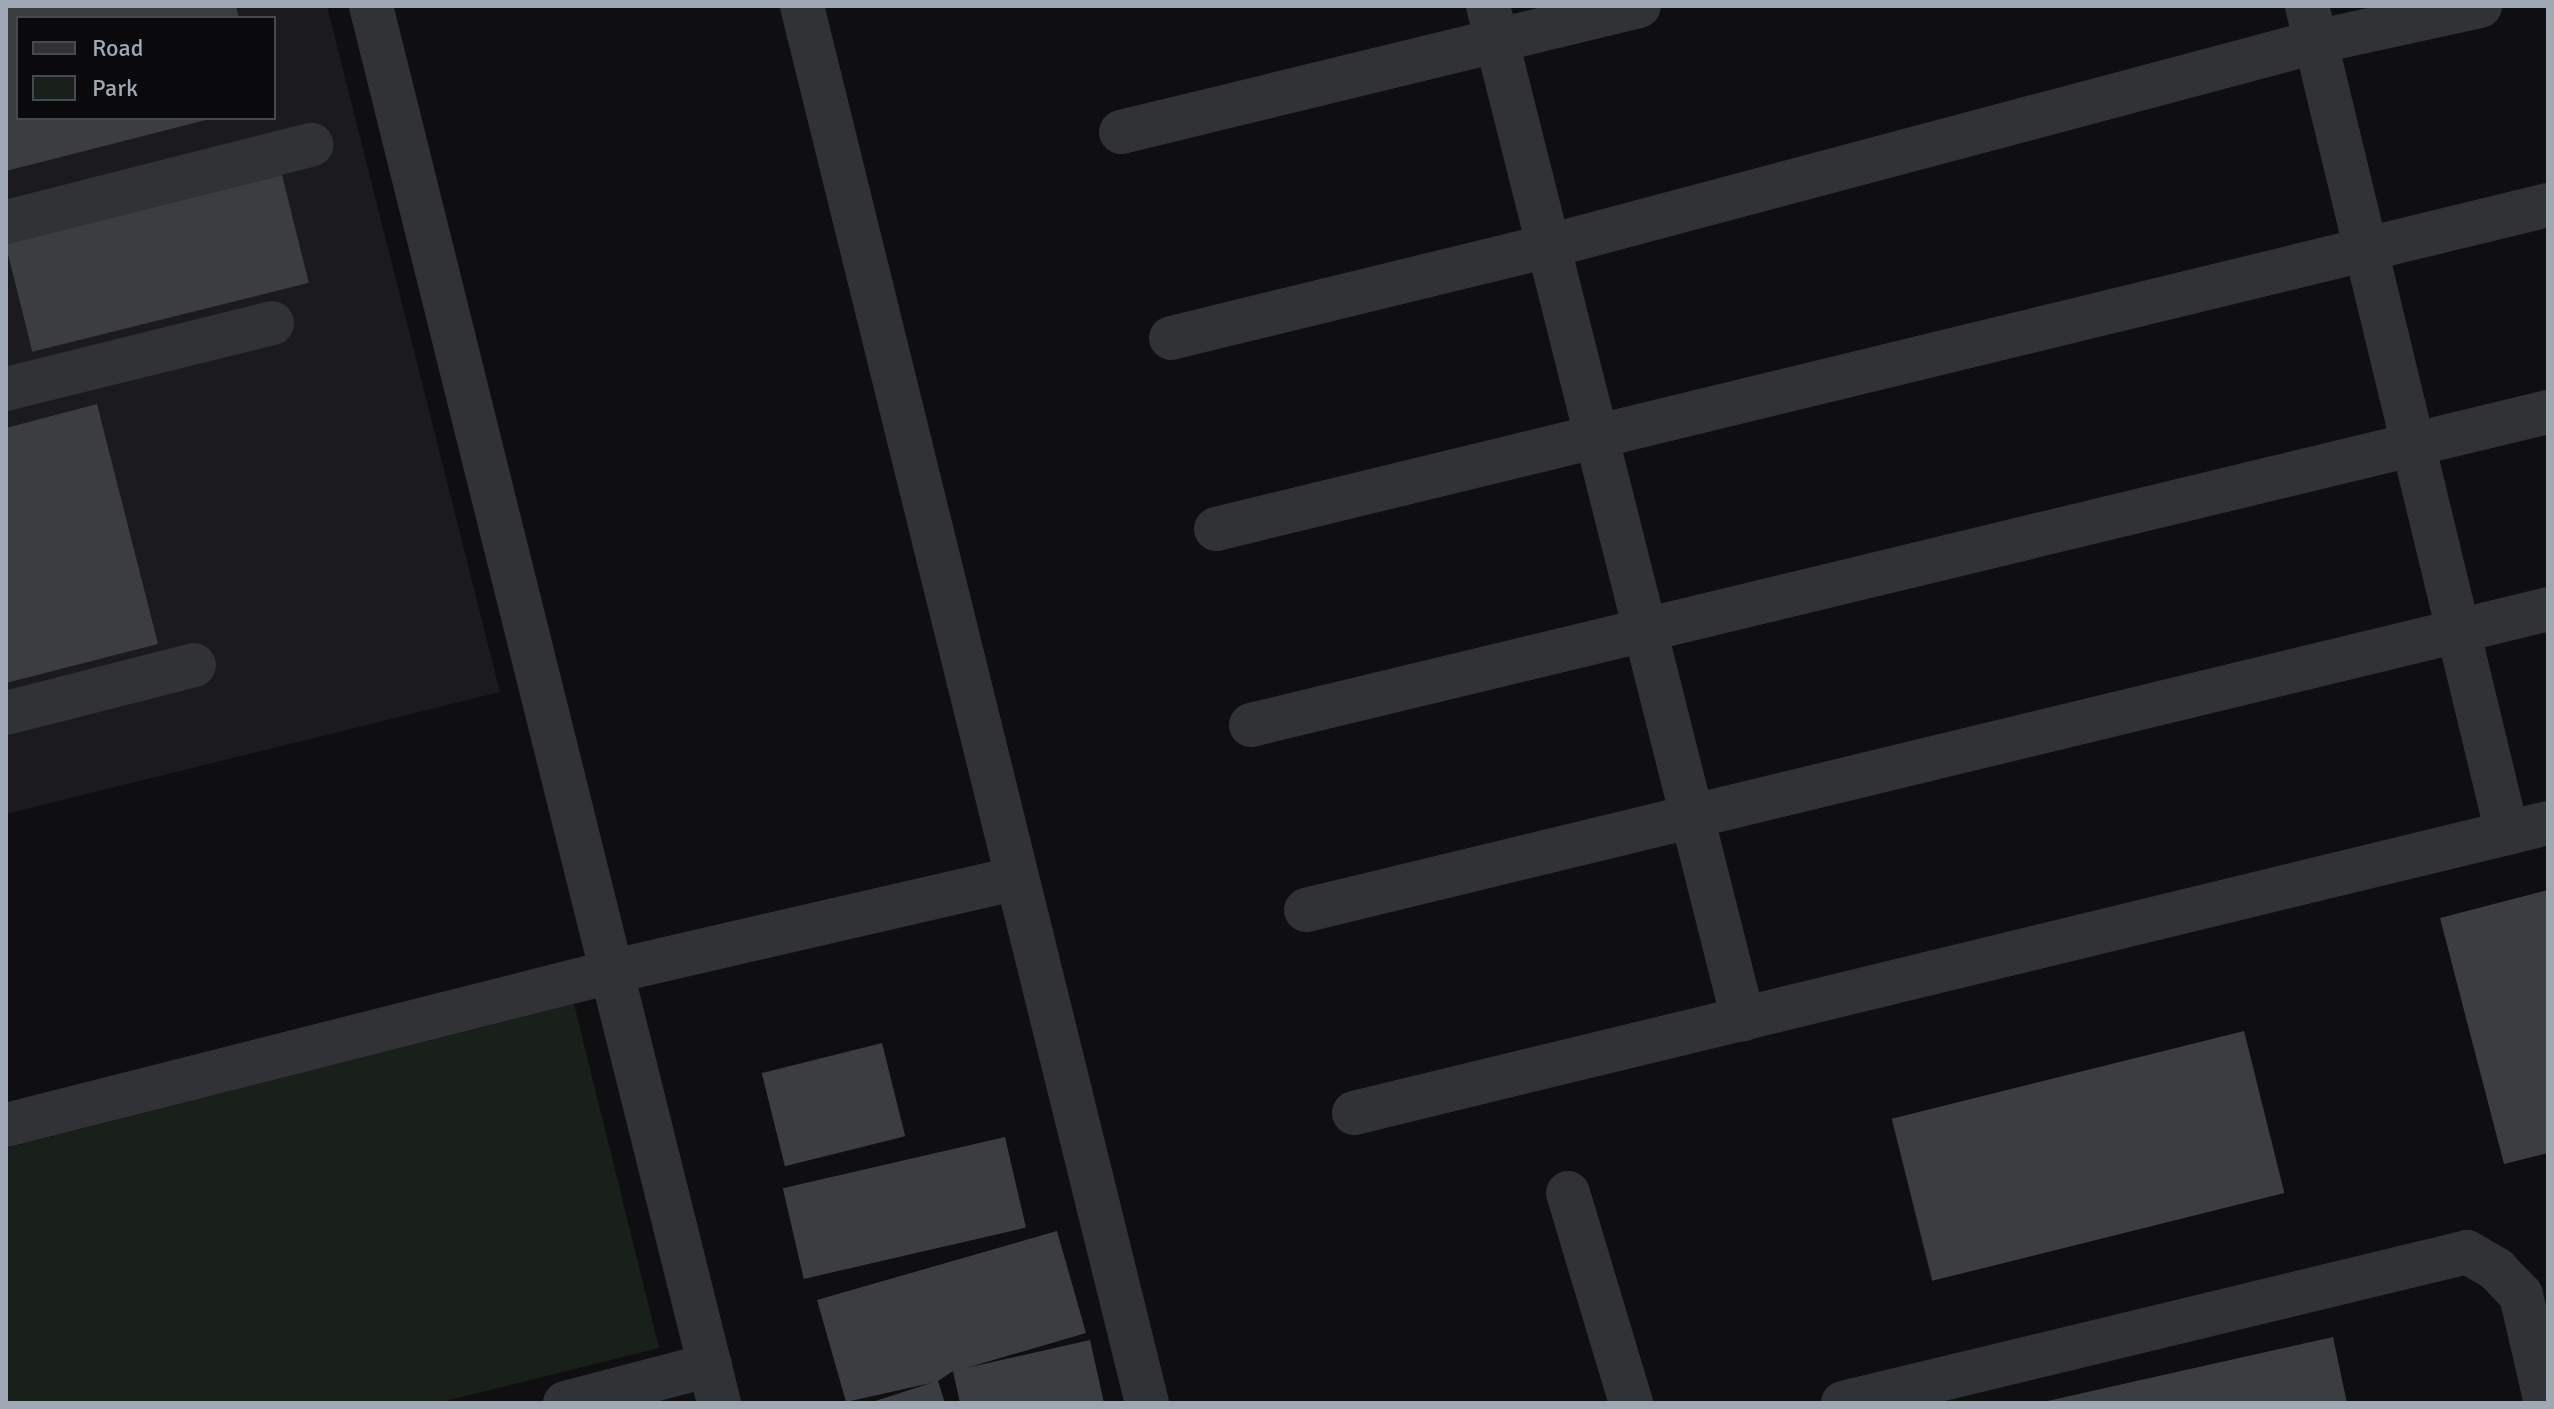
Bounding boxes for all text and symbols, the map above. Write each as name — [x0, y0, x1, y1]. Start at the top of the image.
legend — [16, 16, 276, 120]
text: Road — [92, 33, 143, 63]
text: Park — [92, 73, 138, 103]

